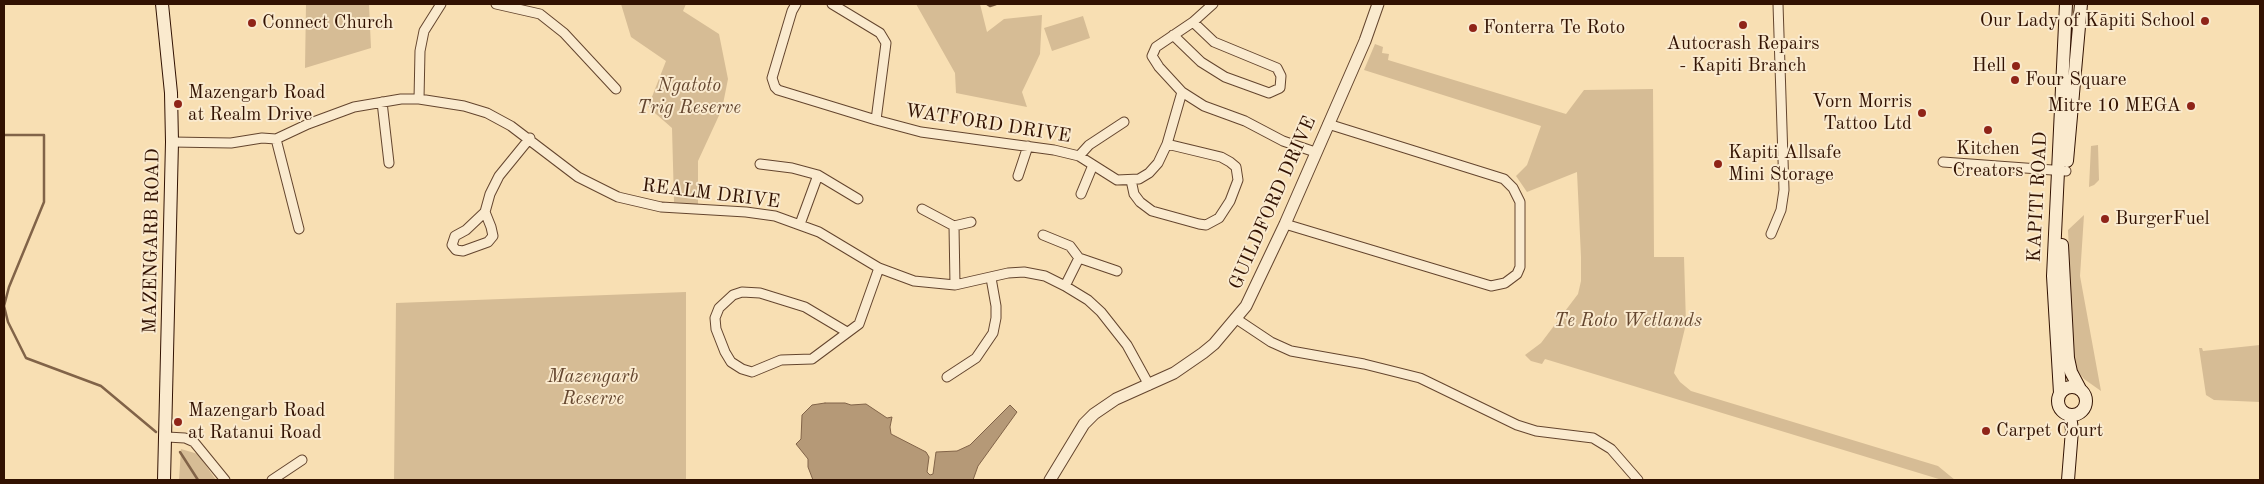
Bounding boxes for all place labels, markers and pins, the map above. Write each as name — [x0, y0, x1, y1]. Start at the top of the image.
place label: Our Lady of Kāpiti School — [1980, 10, 2195, 32]
place label: Connect Church — [262, 12, 393, 34]
marker: Our Lady of Kāpiti School — [2199, 15, 2211, 27]
marker: Connect Church — [246, 17, 258, 29]
place label: Fonterra Te Roto — [1483, 17, 1625, 39]
marker: Autocrash Repairs - Kapiti Branch — [1737, 19, 1749, 31]
marker: Fonterra Te Roto — [1467, 22, 1479, 34]
place label: Autocrash Repairs - Kapiti Branch — [1667, 33, 1819, 77]
place label: Hell — [1972, 55, 2006, 77]
marker: Hell — [2010, 60, 2022, 72]
place label: Four Square — [2025, 69, 2127, 91]
marker: Four Square — [2009, 74, 2021, 86]
place label: Mazengarb Road at Realm Drive — [188, 82, 325, 126]
place label: Vorn Morris Tattoo Ltd — [1812, 91, 1912, 135]
place label: Mitre 10 MEGA — [2047, 95, 2181, 117]
marker: Mazengarb Road at Realm Drive — [172, 98, 184, 110]
marker: Mitre 10 MEGA — [2185, 100, 2197, 112]
marker: Vorn Morris Tattoo Ltd — [1916, 107, 1928, 119]
marker: Kitchen Creators — [1982, 124, 1994, 136]
place label: Kitchen Creators — [1953, 138, 2023, 182]
place label: Kapiti Allsafe Mini Storage — [1728, 142, 1841, 186]
marker: Kapiti Allsafe Mini Storage — [1712, 158, 1724, 170]
place label: BurgerFuel — [2115, 208, 2210, 230]
marker: BurgerFuel — [2099, 213, 2111, 225]
place label: Mazengarb Road at Ratanui Road — [188, 400, 325, 444]
marker: Mazengarb Road at Ratanui Road — [172, 416, 184, 428]
place label: Carpet Court — [1996, 420, 2103, 442]
marker: Carpet Court — [1980, 425, 1992, 437]

